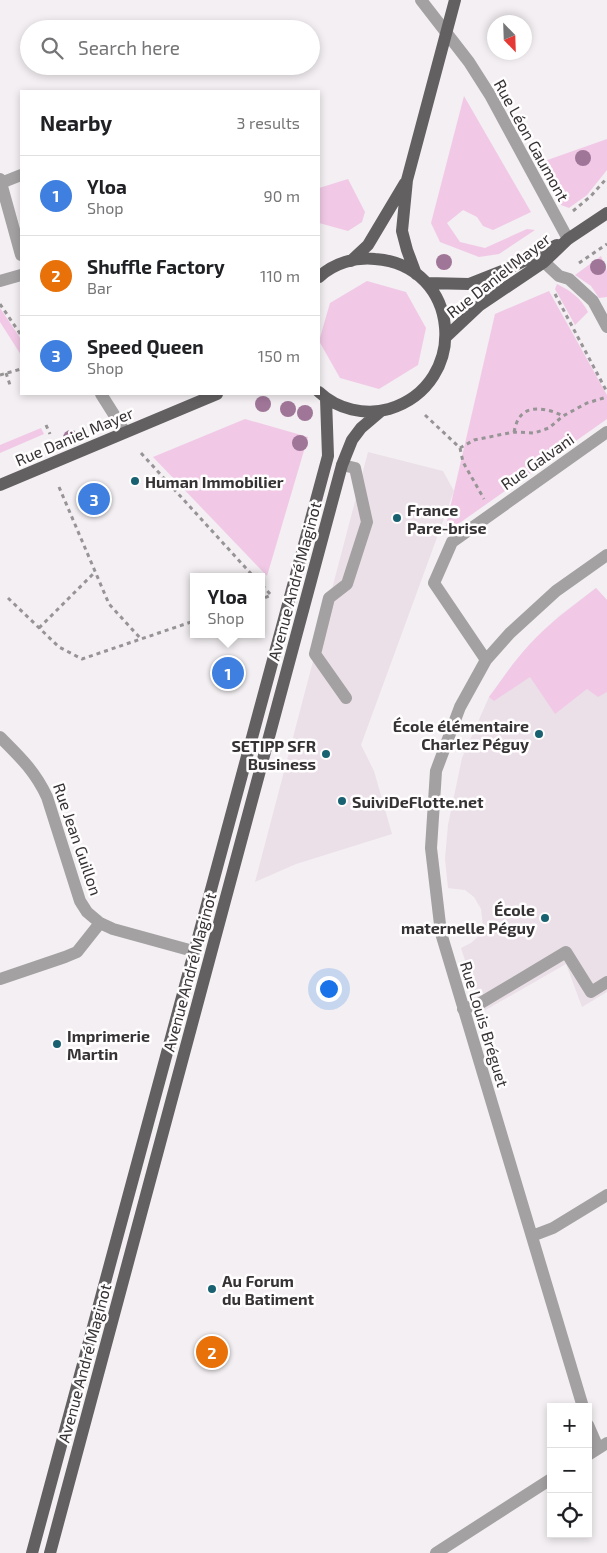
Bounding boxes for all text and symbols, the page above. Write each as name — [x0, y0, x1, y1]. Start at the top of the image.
north arrow — [487, 15, 532, 60]
search box — [20, 20, 320, 75]
icon: search — [38, 34, 66, 62]
text: Search here — [78, 36, 180, 59]
street label: Rue Léon Gaumont — [491, 76, 573, 204]
text: Nearby — [40, 110, 112, 135]
text: 3 results — [237, 113, 300, 132]
text: Yloa — [87, 175, 127, 198]
text: 1 — [53, 186, 59, 205]
text: 90 m — [264, 186, 300, 205]
text: Shop — [87, 198, 124, 217]
street label: Rue Daniel Mayer — [442, 228, 554, 321]
text: Shuffle Factory — [87, 255, 225, 278]
text: 2 — [51, 266, 61, 285]
text: 110 m — [260, 266, 300, 285]
text: Bar — [87, 278, 112, 297]
text: Speed Queen — [87, 335, 204, 358]
text: 3 — [51, 346, 61, 365]
text: 150 m — [258, 346, 300, 365]
text: Shop — [87, 358, 124, 377]
street label: Rue Daniel Mayer — [12, 402, 136, 469]
street label: Rue Galvani — [497, 429, 577, 493]
place label: Human Immobilier — [145, 472, 284, 491]
marker: Human Immobilier — [129, 475, 141, 487]
pin: 3 — [78, 480, 110, 518]
street label: Avenue André Maginot — [264, 499, 324, 663]
place label: France Pare-brise — [407, 500, 487, 537]
marker: France Pare-brise — [391, 512, 403, 524]
popup — [190, 573, 265, 638]
text: Yloa — [208, 585, 247, 608]
text: Shop — [208, 608, 244, 627]
pin: 1 — [212, 654, 244, 692]
place label: École élémentaire Charlez Péguy — [393, 716, 529, 754]
marker: École élémentaire Charlez Péguy — [533, 728, 545, 740]
place label: SETIPP SFR Business — [231, 736, 316, 773]
marker: SETIPP SFR Business — [320, 748, 332, 760]
street label: Rue Jean Guillon — [50, 780, 106, 898]
place label: SuiviDeFlotte.net — [352, 792, 484, 811]
marker: SuiviDeFlotte.net — [336, 795, 348, 807]
street label: Avenue André Maginot — [159, 890, 219, 1054]
place label: École maternelle Péguy — [401, 900, 535, 938]
marker: École maternelle Péguy — [539, 912, 551, 924]
street label: Rue Louis Bréguet — [457, 959, 513, 1089]
your location — [316, 976, 342, 1002]
place label: Imprimerie Martin — [67, 1026, 150, 1063]
marker: Imprimerie Martin — [51, 1038, 63, 1050]
place label: Au Forum du Batiment — [222, 1271, 315, 1308]
street label: Avenue André Maginot — [54, 1281, 114, 1445]
marker: Au Forum du Batiment — [206, 1283, 218, 1295]
pin: 2 — [196, 1333, 228, 1371]
map controls — [547, 1403, 592, 1538]
button: + — [547, 1403, 592, 1448]
button: − — [547, 1448, 592, 1493]
button: locate — [547, 1493, 592, 1538]

